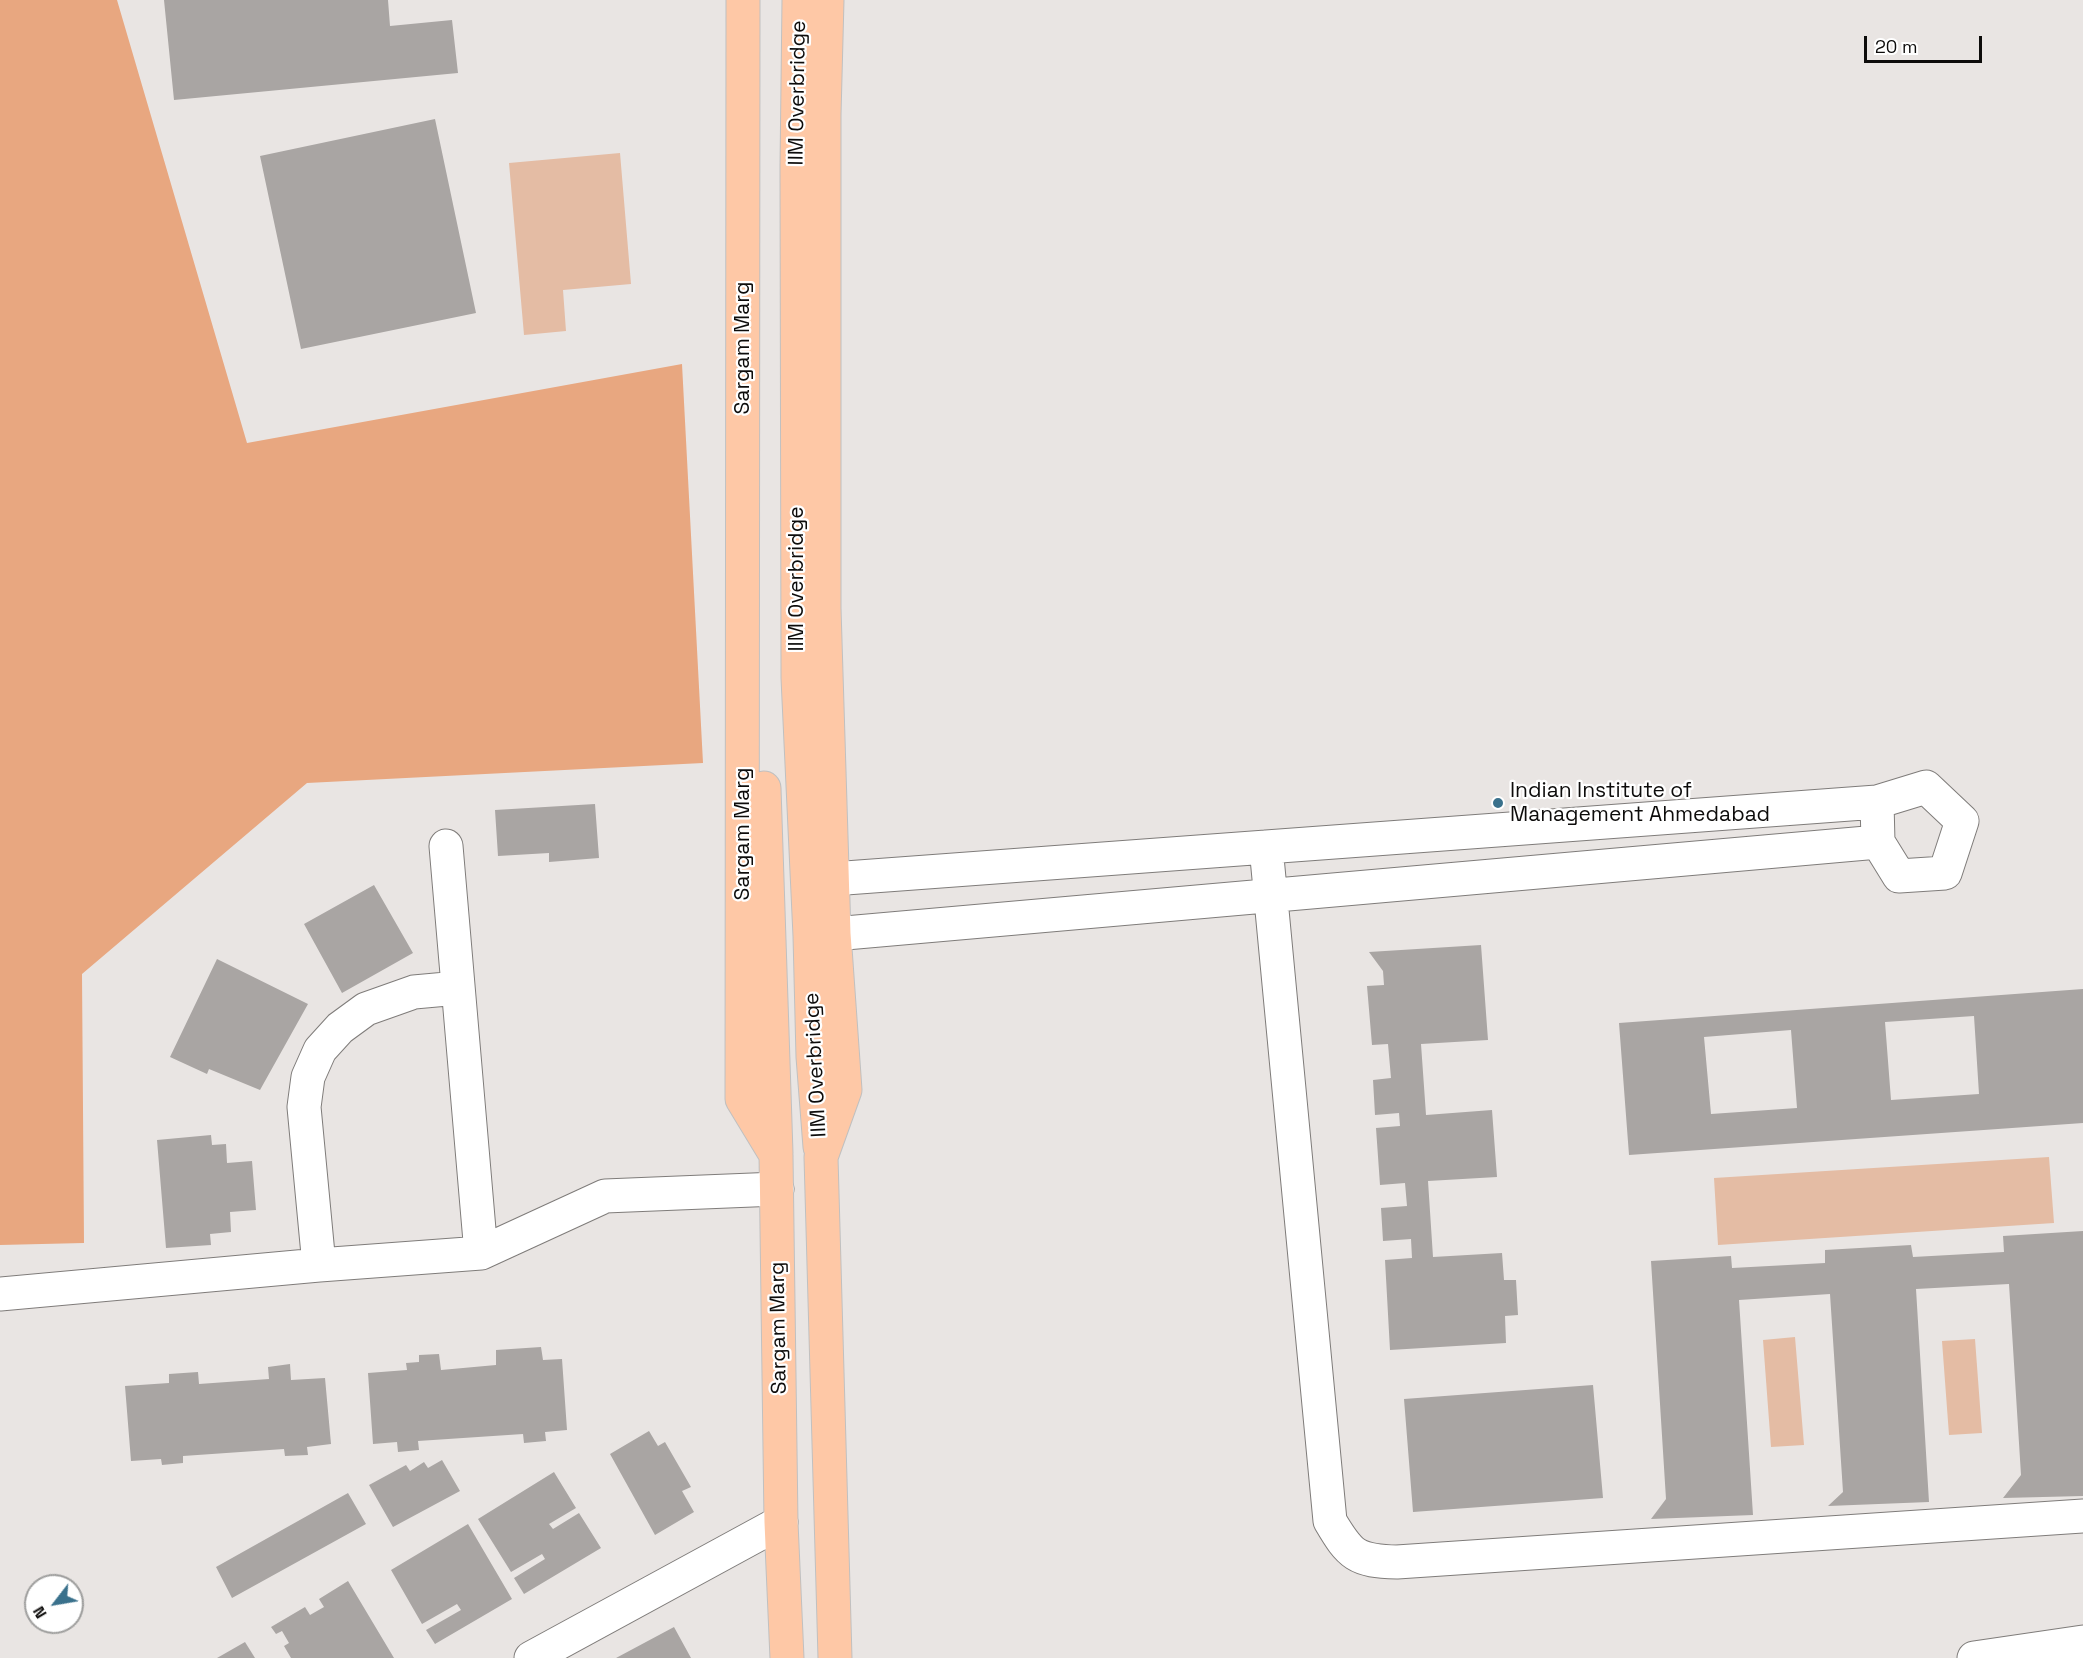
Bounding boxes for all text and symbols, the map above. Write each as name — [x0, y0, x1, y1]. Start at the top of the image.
street label: IIM Overbridge — [784, 20, 812, 166]
scale bar — [1867, 24, 1986, 62]
text: 20 m — [1875, 35, 1918, 58]
street label: Sargam Marg — [730, 282, 756, 414]
street label: IIM Overbridge — [784, 506, 810, 652]
street label: Sargam Marg — [730, 768, 756, 900]
place label: Indian Institute of Management Ahmedabad — [1510, 778, 1770, 828]
marker: Indian Institute of Management Ahmedabad — [1491, 796, 1505, 810]
street label: IIM Overbridge — [800, 992, 832, 1138]
street label: Sargam Marg — [765, 1261, 793, 1395]
north arrow — [24, 1574, 84, 1634]
text: N — [28, 1602, 52, 1623]

